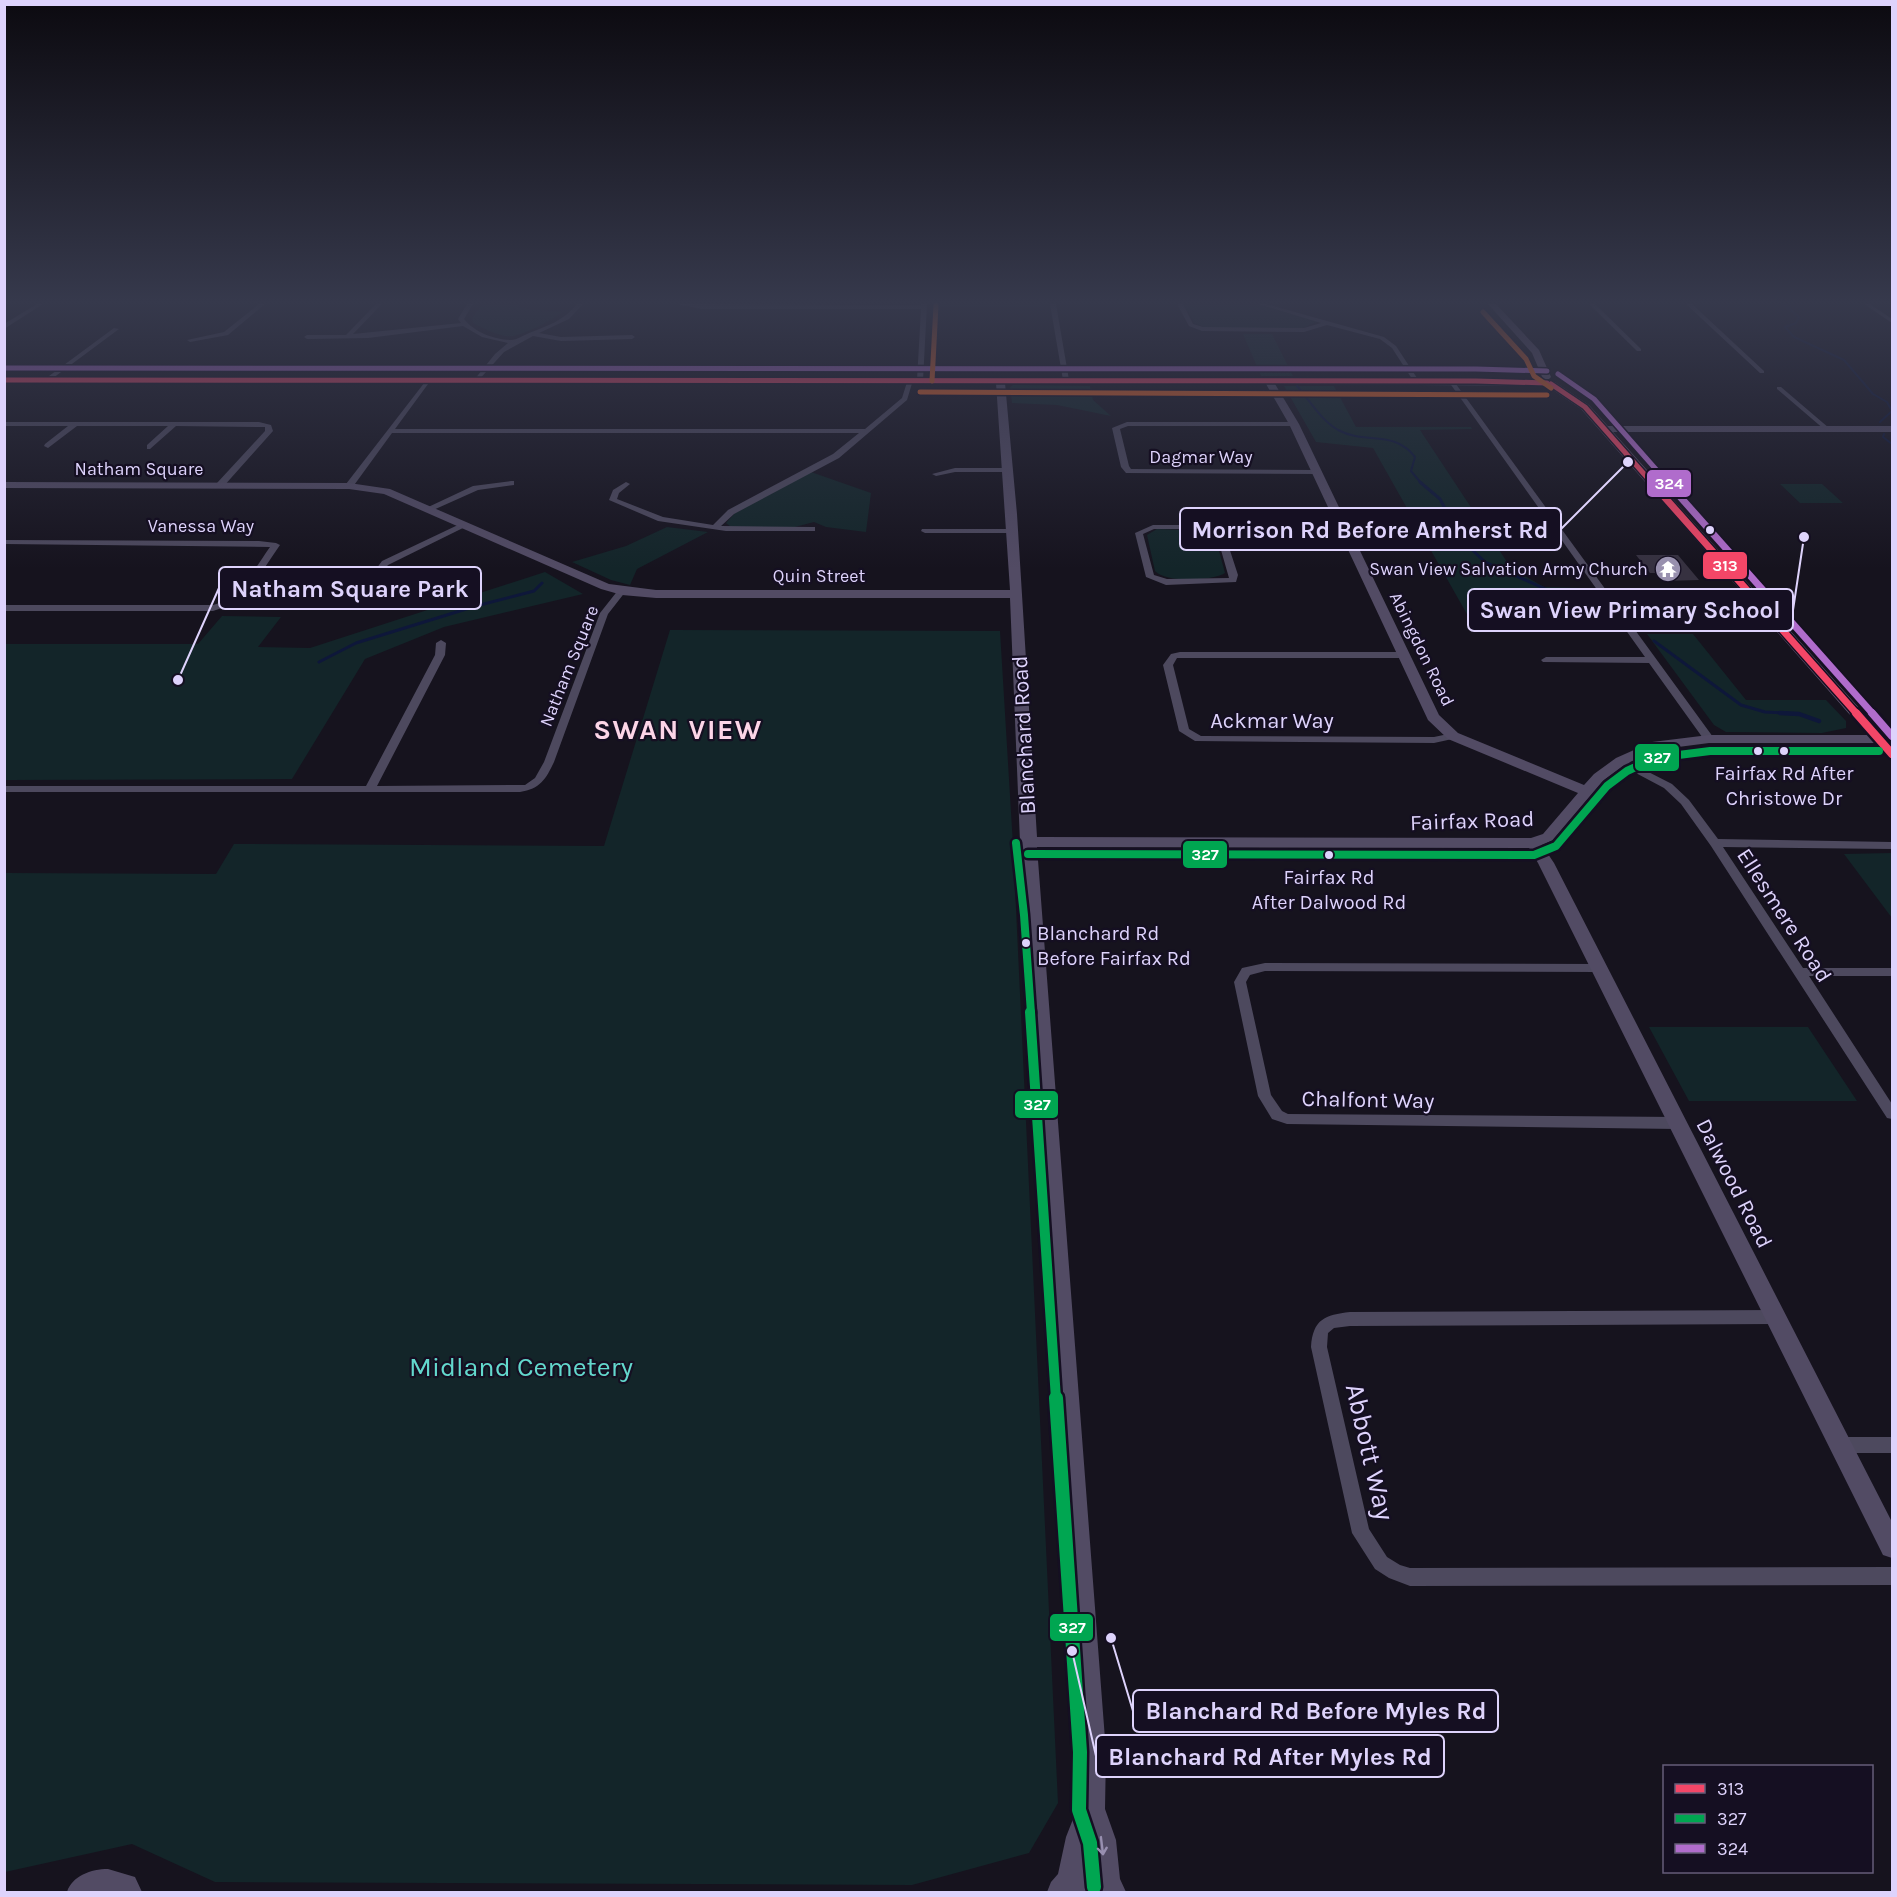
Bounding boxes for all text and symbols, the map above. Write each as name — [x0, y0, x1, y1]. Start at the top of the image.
street label: Dagmar Way — [1149, 446, 1253, 468]
street label: Natham Square — [75, 458, 203, 480]
line badge: 324 — [1646, 469, 1692, 498]
text: 324 — [1654, 474, 1684, 493]
callout: Morrison Rd Before Amherst Rd — [1180, 508, 1561, 550]
street label: Vanessa Way — [148, 515, 255, 537]
text: Morrison Rd Before Amherst Rd — [1192, 516, 1548, 544]
unlabelled marker — [1704, 524, 1716, 536]
line badge: 313 — [1702, 551, 1748, 580]
temple icon: Swan View Salvation Army Church — [1653, 554, 1683, 584]
text: 313 — [1712, 556, 1738, 575]
place label: Swan View Salvation Army Church — [1369, 558, 1648, 580]
street label: Quin Street — [773, 565, 865, 587]
callout: Natham Square Park — [219, 567, 481, 609]
text: Natham Square Park — [231, 575, 469, 603]
street label: Abingdon Road — [1385, 588, 1459, 710]
callout: Swan View Primary School — [1468, 589, 1793, 631]
text: Swan View Primary School — [1480, 596, 1780, 624]
street label: Natham Square — [535, 602, 603, 730]
street label: Blanchard Road — [1007, 655, 1041, 815]
street label: Ackmar Way — [1210, 708, 1334, 734]
district label: SWAN VIEW — [593, 713, 763, 746]
line badge: 327 — [1634, 743, 1680, 772]
unlabelled marker — [1752, 745, 1764, 757]
marker: Fairfax Rd After Christowe Dr — [1778, 745, 1790, 757]
text: 327 — [1643, 748, 1671, 767]
place label: Fairfax Rd After Christowe Dr — [1714, 762, 1854, 810]
street label: Fairfax Road — [1409, 806, 1535, 836]
line badge: 327 — [1182, 840, 1228, 869]
street label: Ellesmere Road — [1731, 844, 1837, 987]
text: 327 — [1191, 845, 1219, 864]
marker: Fairfax Rd After Dalwood Rd — [1323, 849, 1335, 861]
place label: Fairfax Rd After Dalwood Rd — [1252, 866, 1406, 914]
place label: Blanchard Rd Before Fairfax Rd — [1037, 922, 1191, 970]
marker: Blanchard Rd Before Fairfax Rd — [1020, 937, 1032, 949]
street label: Chalfont Way — [1301, 1086, 1435, 1114]
line badge: 327 — [1014, 1090, 1059, 1119]
text: 327 — [1023, 1095, 1051, 1114]
street label: Dalwood Road — [1690, 1114, 1778, 1252]
park label: Midland Cemetery — [409, 1351, 633, 1383]
street label: Abbott Way — [1339, 1380, 1401, 1524]
line badge: 327 — [1049, 1613, 1094, 1642]
text: 327 — [1058, 1618, 1086, 1637]
callout: Blanchard Rd Before Myles Rd — [1133, 1690, 1498, 1732]
text: Blanchard Rd Before Myles Rd — [1146, 1697, 1486, 1725]
callout: Blanchard Rd After Myles Rd — [1096, 1735, 1444, 1777]
text: Blanchard Rd After Myles Rd — [1108, 1743, 1432, 1771]
legend — [1663, 1765, 1873, 1873]
text: 313 — [1717, 1778, 1744, 1800]
text: 327 — [1717, 1808, 1747, 1830]
one-way arrow — [1097, 1836, 1108, 1856]
text: 324 — [1717, 1838, 1748, 1860]

